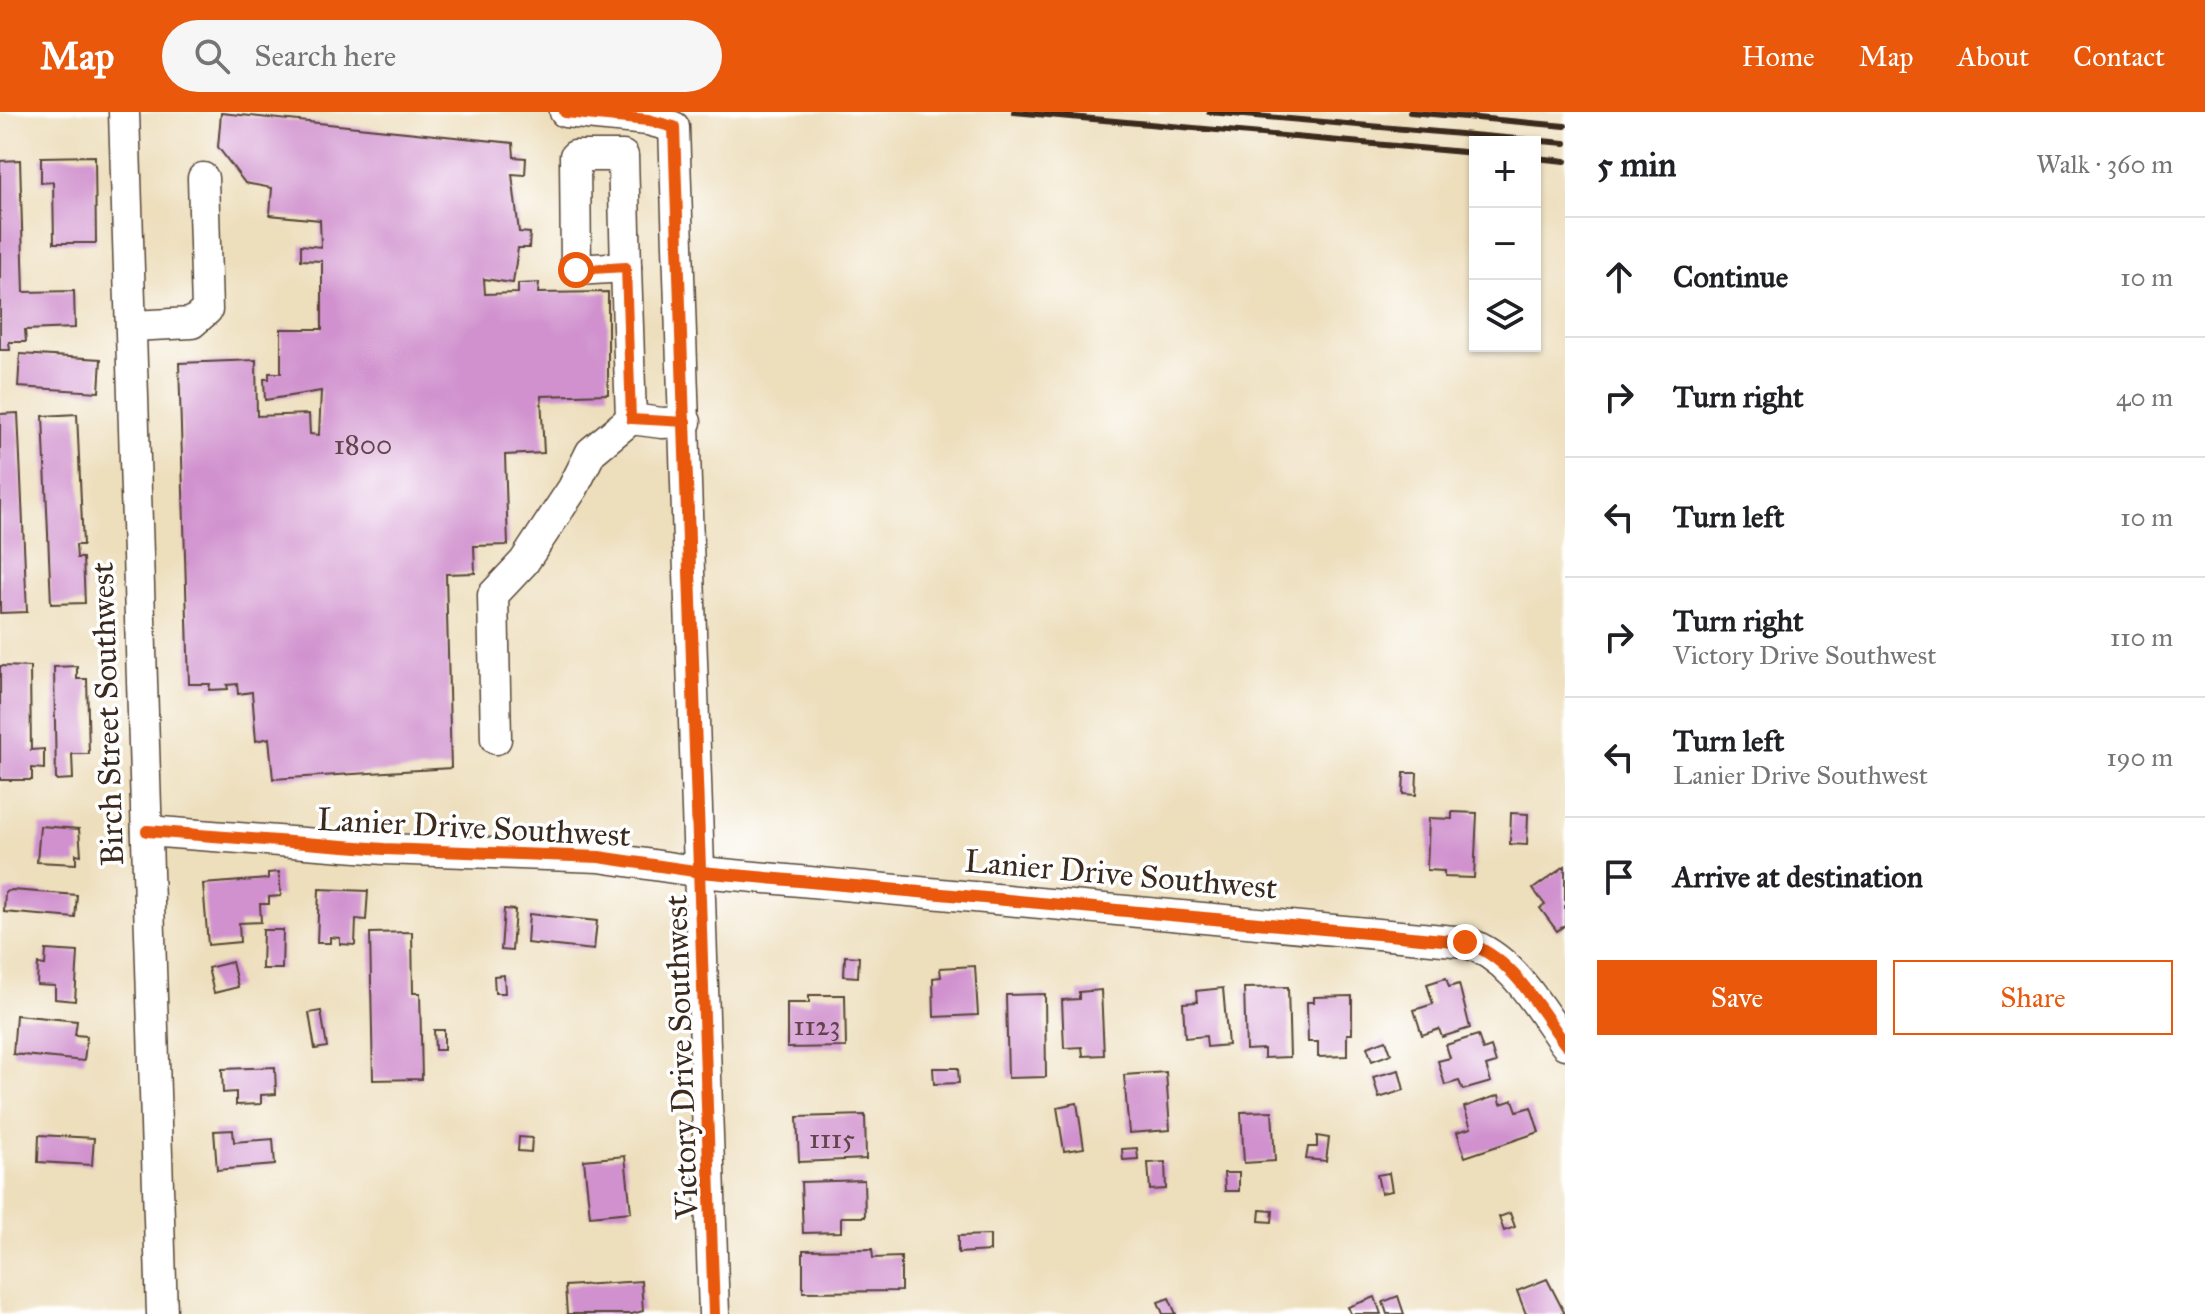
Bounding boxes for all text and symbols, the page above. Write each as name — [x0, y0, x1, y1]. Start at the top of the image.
search box — [162, 20, 722, 92]
text: Map — [40, 33, 114, 79]
icon: search — [190, 34, 234, 78]
text: Search here — [254, 38, 396, 74]
text: Home — [1742, 39, 1815, 74]
text: Map — [1859, 39, 1913, 74]
text: About — [1957, 39, 2029, 74]
text: Contact — [2073, 39, 2165, 74]
map controls — [1469, 136, 1541, 352]
button: + — [1469, 136, 1541, 208]
text: 5 min — [1597, 144, 1676, 185]
text: Walk · 360 m — [2036, 148, 2173, 180]
button: − — [1469, 208, 1541, 280]
route start — [558, 252, 594, 288]
icon: ahead — [1597, 255, 1641, 299]
text: Continue — [1673, 259, 1788, 295]
text: 10 m — [2120, 261, 2173, 293]
button: layers — [1469, 280, 1541, 352]
icon: right — [1597, 375, 1641, 419]
text: Turn right — [1673, 379, 1804, 415]
text: 40 m — [2116, 381, 2173, 413]
house number: 1800 — [334, 427, 392, 462]
icon: left — [1597, 495, 1641, 539]
text: Turn left — [1673, 499, 1784, 535]
text: 10 m — [2120, 501, 2173, 533]
street label: Birch Street Southwest — [83, 561, 132, 867]
text: Turn right — [1673, 603, 1804, 639]
icon: right — [1597, 615, 1641, 659]
text: 110 m — [2110, 621, 2173, 653]
text: Victory Drive Southwest — [1673, 639, 1937, 671]
text: Turn left — [1673, 723, 1784, 759]
icon: left — [1597, 735, 1641, 779]
text: 190 m — [2106, 741, 2173, 773]
text: Lanier Drive Southwest — [1673, 759, 1928, 791]
street label: Lanier Drive Southwest — [316, 800, 632, 855]
street label: Lanier Drive Southwest — [963, 841, 1279, 908]
icon: arrive — [1597, 855, 1641, 899]
text: Arrive at destination — [1673, 859, 1923, 895]
street label: Victory Drive Southwest — [656, 894, 707, 1221]
route end — [1447, 924, 1483, 960]
button: Save — [1597, 960, 1877, 1035]
button: Share — [1893, 960, 2173, 1035]
house number: 1123 — [793, 1008, 841, 1043]
house number: 1115 — [809, 1121, 855, 1156]

